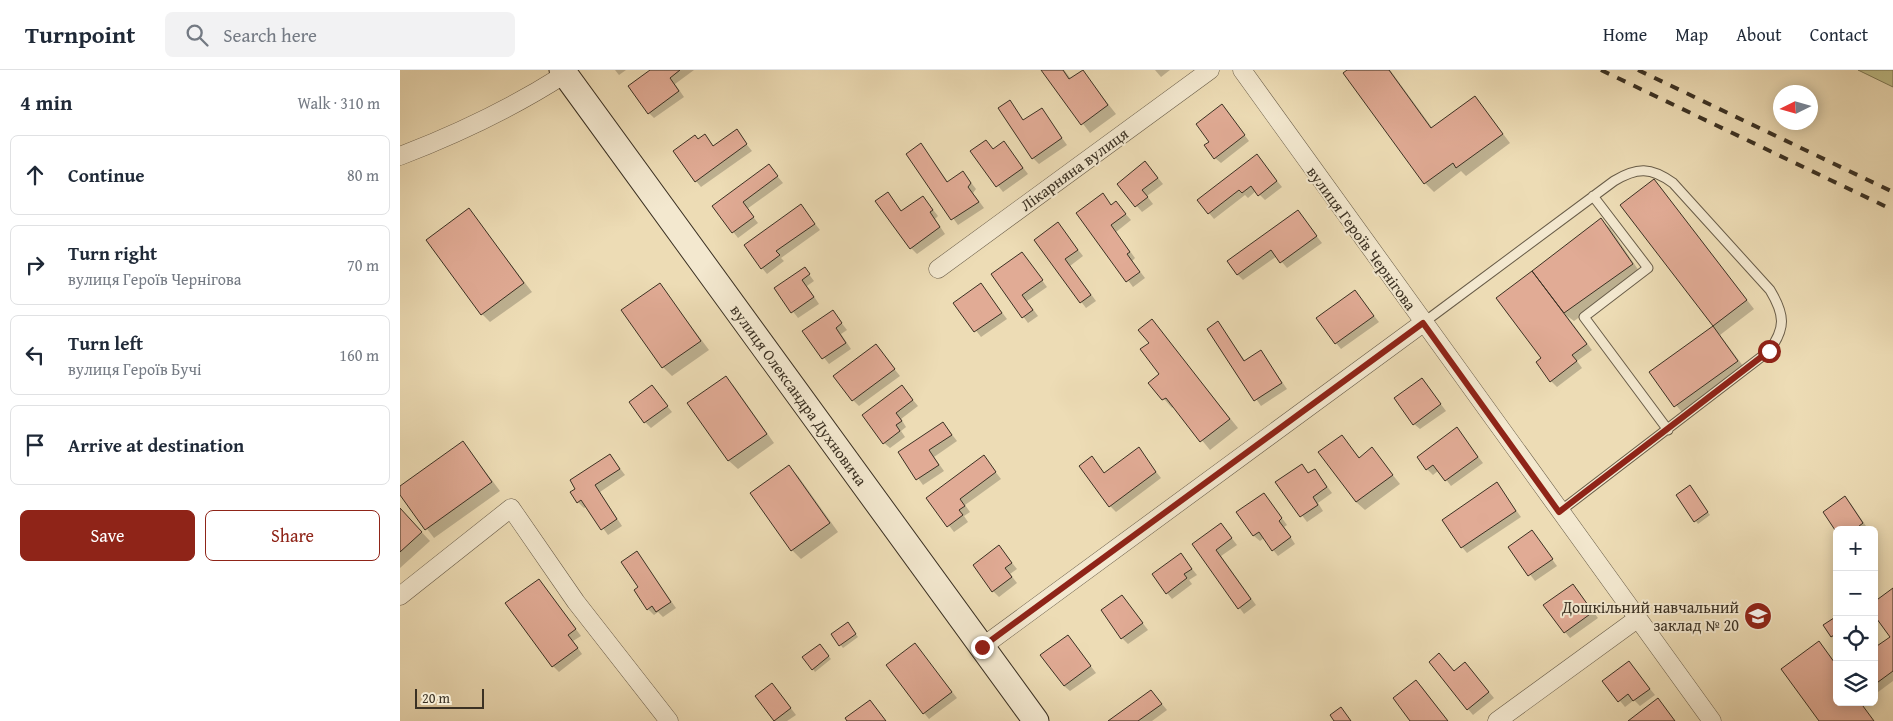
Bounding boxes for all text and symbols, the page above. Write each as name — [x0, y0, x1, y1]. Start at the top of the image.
search box — [165, 12, 515, 57]
text: Turnpoint — [25, 17, 135, 52]
icon: search — [183, 21, 211, 49]
text: Search here — [223, 21, 317, 49]
text: Home — [1603, 21, 1647, 48]
text: Map — [1675, 21, 1708, 48]
text: About — [1736, 21, 1782, 48]
text: Contact — [1810, 21, 1868, 48]
north arrow — [1773, 85, 1818, 130]
text: 4 min — [20, 87, 72, 118]
text: Walk · 310 m — [297, 91, 380, 115]
street label: Лікарняна вулиця — [1015, 122, 1133, 216]
icon: ahead — [21, 161, 49, 189]
text: Continue — [68, 161, 145, 189]
street label: вулиця Героїв Чернігова — [1301, 161, 1423, 315]
text: 80 m — [347, 163, 379, 187]
text: Turn right — [68, 239, 157, 267]
icon: right — [21, 251, 49, 279]
text: 70 m — [347, 253, 379, 277]
text: вулиця Героїв Чернігова — [68, 267, 241, 291]
street label: вулиця Олександра Духновича — [725, 299, 873, 491]
text: Turn left — [68, 329, 143, 357]
route start — [1758, 340, 1781, 363]
icon: left — [21, 341, 49, 369]
text: 160 m — [339, 343, 379, 367]
text: вулиця Героїв Бучі — [68, 357, 202, 381]
icon: arrive — [21, 431, 49, 459]
text: Arrive at destination — [68, 431, 244, 459]
button: Save — [20, 510, 195, 561]
button: Share — [205, 510, 380, 561]
map controls — [1833, 526, 1878, 706]
button: + — [1833, 526, 1878, 571]
button: − — [1833, 571, 1878, 616]
place label: Дошкільний навчальний заклад № 20 — [1561, 595, 1739, 637]
school or university icon: Дошкільний навчальний заклад № 20 — [1743, 601, 1773, 631]
button: locate — [1833, 616, 1878, 661]
route end — [971, 636, 994, 659]
button: layers — [1833, 661, 1878, 706]
scale bar — [415, 686, 484, 709]
text: 20 m — [422, 688, 450, 708]

